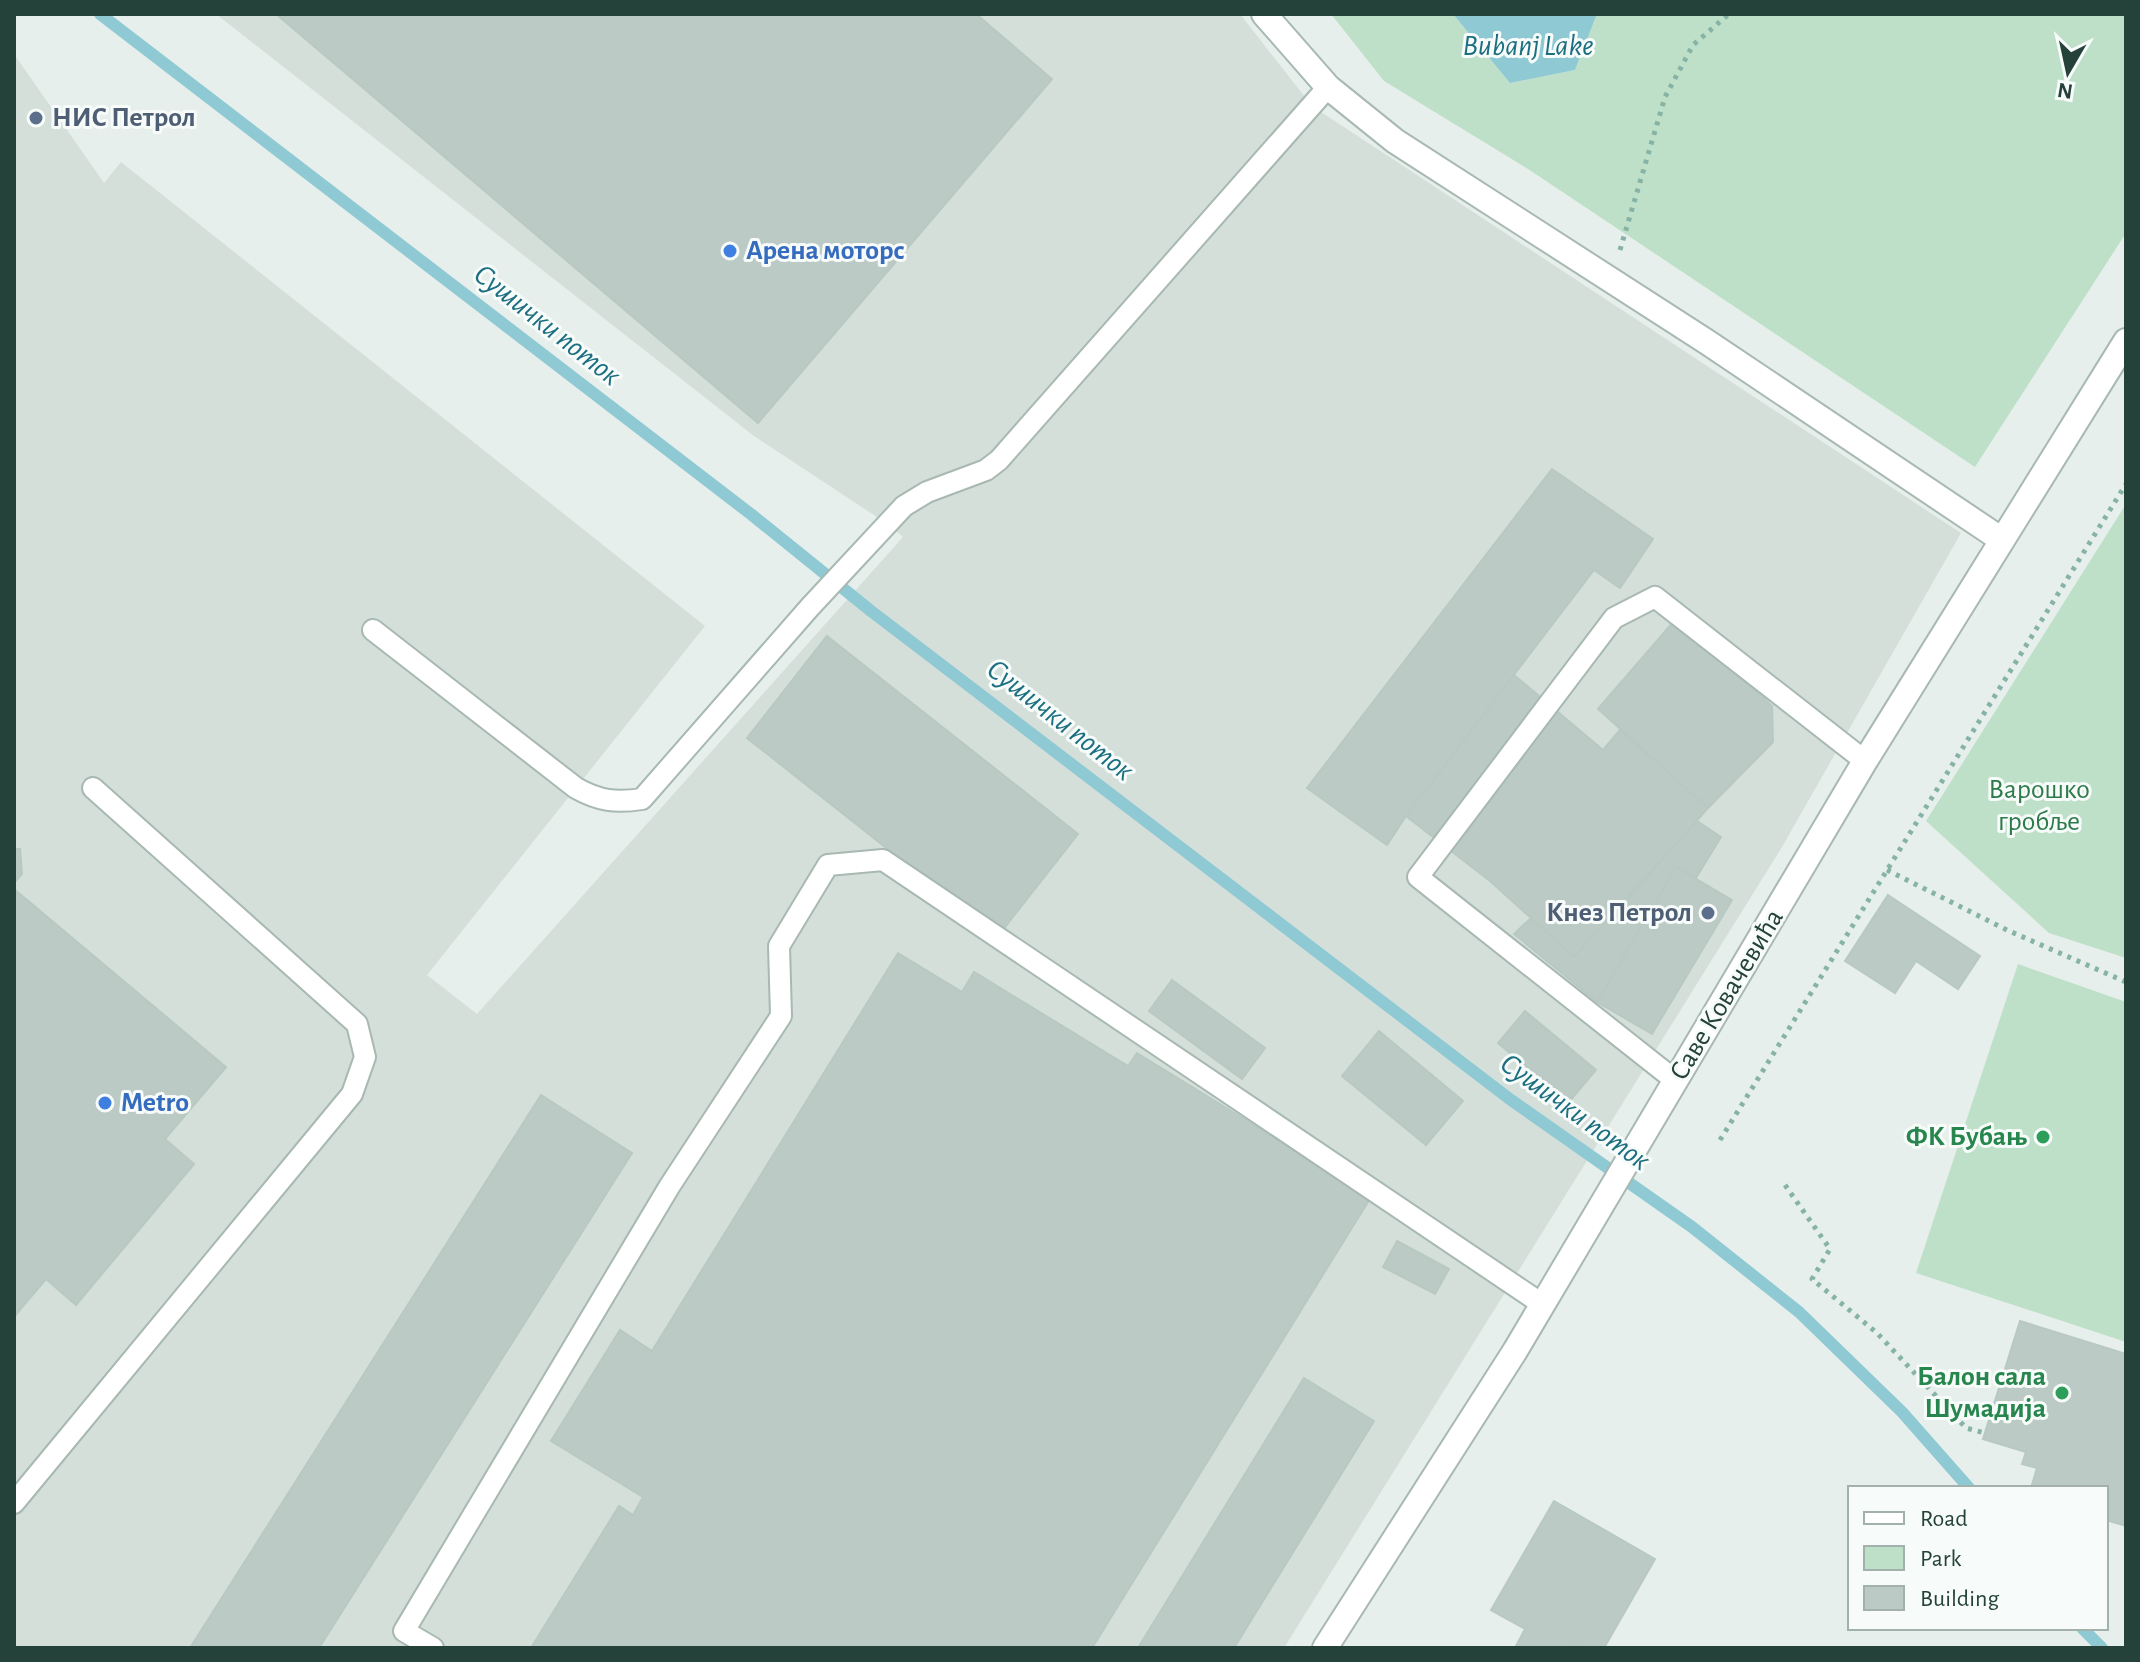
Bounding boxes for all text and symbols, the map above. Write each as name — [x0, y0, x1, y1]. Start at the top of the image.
water label: Bubanj Lake — [1462, 31, 1594, 61]
north arrow — [2028, 32, 2108, 112]
text: N — [2056, 79, 2074, 103]
place label: НИС Петрол — [52, 104, 196, 132]
marker: НИС Петрол — [27, 109, 45, 127]
place label: Арена моторс — [746, 237, 905, 265]
marker: Арена моторс — [721, 242, 739, 260]
water label: Сушички поток — [468, 259, 626, 392]
water label: Сушички поток — [981, 654, 1139, 787]
park label: Варошко гробље — [1988, 776, 2090, 836]
place label: Кнез Петрол — [1546, 899, 1692, 927]
street label: Саве Ковачевића — [1665, 904, 1789, 1085]
marker: Кнез Петрол — [1699, 904, 1717, 922]
water label: Сушички поток — [1494, 1048, 1656, 1177]
place label: Metro — [121, 1089, 189, 1117]
marker: Metro — [96, 1094, 114, 1112]
place label: ФК Бубањ — [1906, 1123, 2027, 1151]
marker: ФК Бубањ — [2034, 1128, 2052, 1146]
place label: Балон сала Шумадија — [1917, 1363, 2046, 1423]
marker: Балон сала Шумадија — [2053, 1384, 2071, 1402]
legend — [1848, 1486, 2108, 1630]
text: Road — [1920, 1507, 1968, 1531]
text: Park — [1920, 1547, 1961, 1571]
text: Building — [1920, 1587, 1999, 1611]

